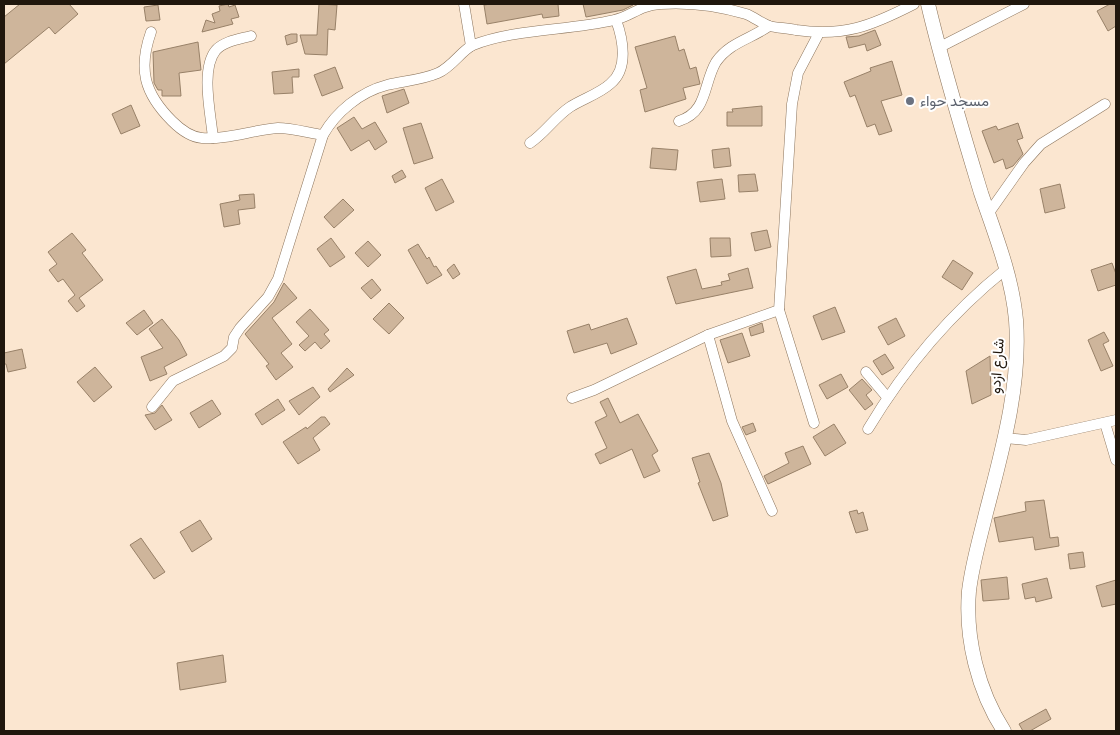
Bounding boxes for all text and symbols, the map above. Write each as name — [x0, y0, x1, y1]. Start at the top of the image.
place label: مسجد حواء — [920, 92, 989, 110]
marker: مسجد حواء — [904, 95, 916, 107]
street label: شارع ازدو — [986, 338, 1010, 394]

